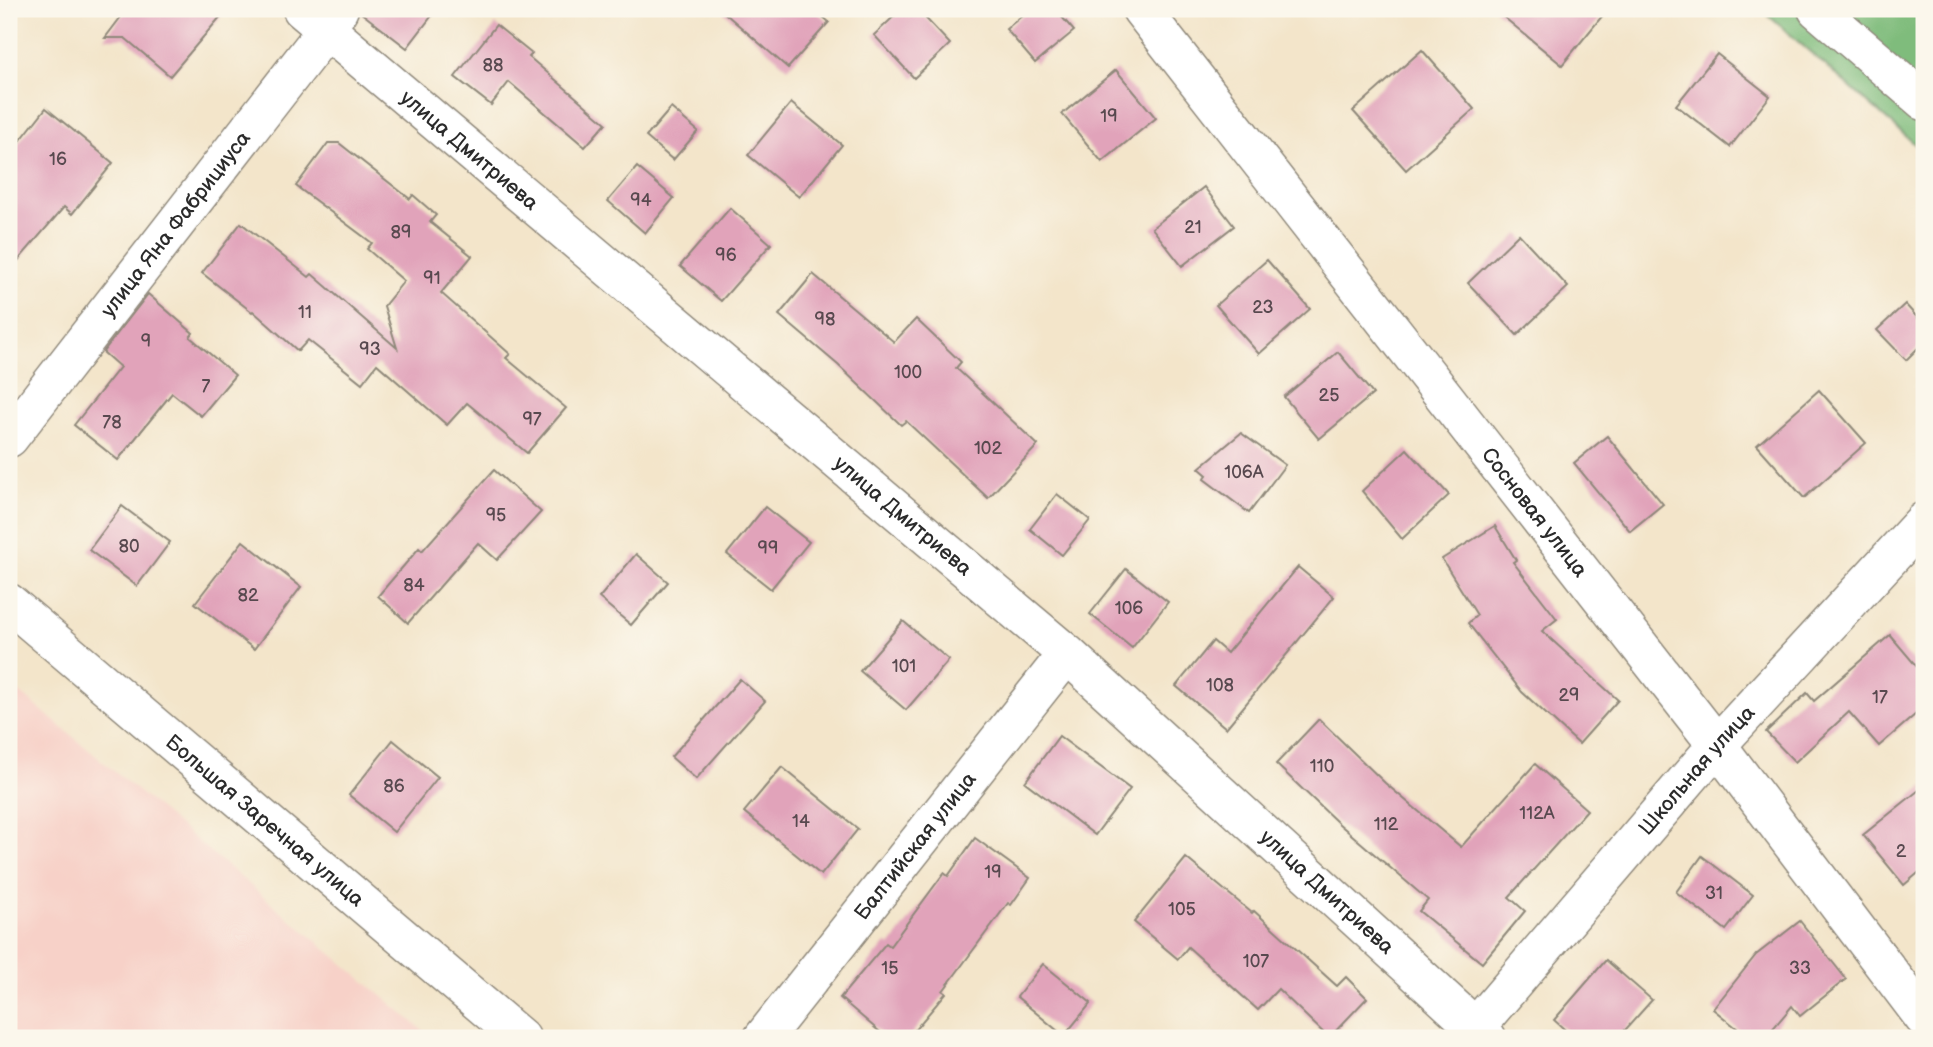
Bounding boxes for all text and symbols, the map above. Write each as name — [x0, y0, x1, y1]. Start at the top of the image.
house number: 88 — [483, 55, 504, 76]
street label: улица Дмитриева — [395, 85, 544, 216]
house number: 19 — [1100, 106, 1118, 127]
street label: улица Яна Фабрициуса — [96, 126, 256, 322]
house number: 16 — [49, 149, 67, 170]
house number: 94 — [630, 190, 652, 211]
house number: 21 — [1184, 217, 1202, 238]
house number: 89 — [391, 222, 411, 243]
house number: 96 — [715, 245, 737, 266]
house number: 91 — [423, 268, 441, 289]
house number: 23 — [1252, 297, 1274, 318]
house number: 11 — [298, 302, 312, 323]
house number: 98 — [815, 309, 835, 330]
house number: 9 — [141, 331, 151, 352]
house number: 93 — [359, 339, 381, 360]
house number: 100 — [894, 362, 922, 383]
house number: 7 — [202, 376, 211, 397]
house number: 25 — [1319, 385, 1339, 406]
house number: 97 — [522, 409, 542, 430]
house number: 78 — [102, 412, 122, 433]
house number: 102 — [974, 438, 1002, 459]
street label: Сосновая улица — [1476, 443, 1593, 583]
street label: улица Дмитриева — [829, 451, 977, 582]
house number: 106А — [1224, 462, 1264, 483]
house number: 95 — [486, 505, 506, 526]
house number: 80 — [118, 536, 140, 557]
house number: 99 — [758, 538, 778, 559]
house number: 84 — [403, 575, 425, 596]
house number: 82 — [237, 585, 259, 606]
house number: 106 — [1115, 598, 1143, 619]
house number: 101 — [892, 656, 916, 677]
house number: 108 — [1206, 675, 1234, 696]
house number: 29 — [1558, 685, 1580, 706]
house number: 17 — [1872, 687, 1888, 708]
street label: Школьная улица — [1634, 700, 1761, 840]
street label: Большая Заречная улица — [160, 730, 370, 913]
house number: 110 — [1310, 756, 1334, 777]
street label: Балтийская улица — [849, 767, 982, 925]
house number: 86 — [383, 776, 405, 797]
house number: 112А — [1519, 803, 1555, 824]
house number: 14 — [792, 811, 810, 832]
house number: 112 — [1374, 814, 1399, 835]
street label: улица Дмитриева — [1255, 825, 1399, 960]
house number: 2 — [1896, 841, 1907, 862]
house number: 19 — [984, 862, 1002, 883]
house number: 31 — [1705, 883, 1723, 904]
house number: 105 — [1168, 899, 1196, 920]
house number: 107 — [1243, 951, 1269, 972]
house number: 15 — [881, 958, 899, 979]
house number: 33 — [1789, 958, 1811, 979]

